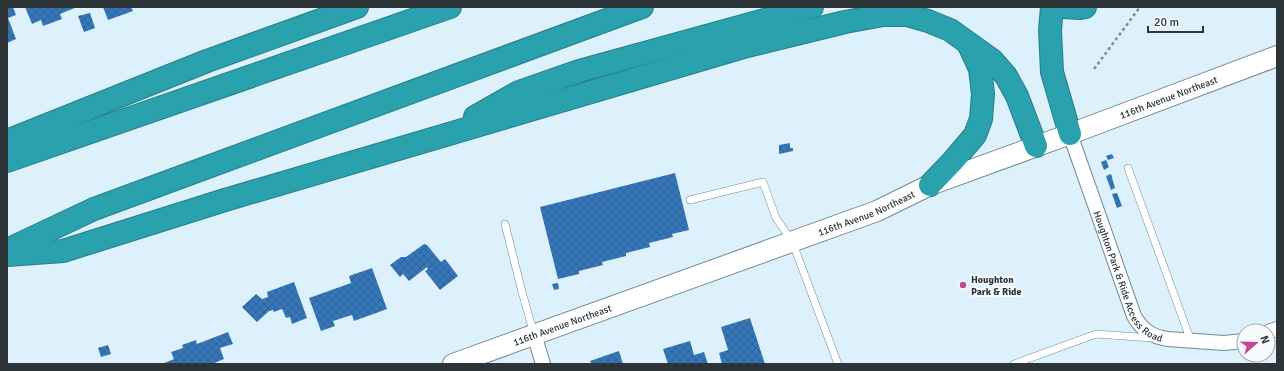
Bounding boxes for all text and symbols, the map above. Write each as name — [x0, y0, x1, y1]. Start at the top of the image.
scale bar — [1148, 8, 1203, 34]
text: 20 m — [1154, 15, 1179, 30]
street label: 116th Avenue Northeast — [1118, 74, 1220, 122]
street label: 116th Avenue Northeast — [816, 188, 917, 239]
street label: Houghton Park & Ride Access Road — [1091, 209, 1164, 345]
place label: Houghton Park & Ride — [971, 274, 1021, 298]
marker: Houghton Park & Ride — [958, 280, 968, 290]
street label: 116th Avenue Northeast — [512, 302, 614, 349]
north arrow — [1236, 323, 1276, 363]
text: N — [1258, 334, 1272, 346]

